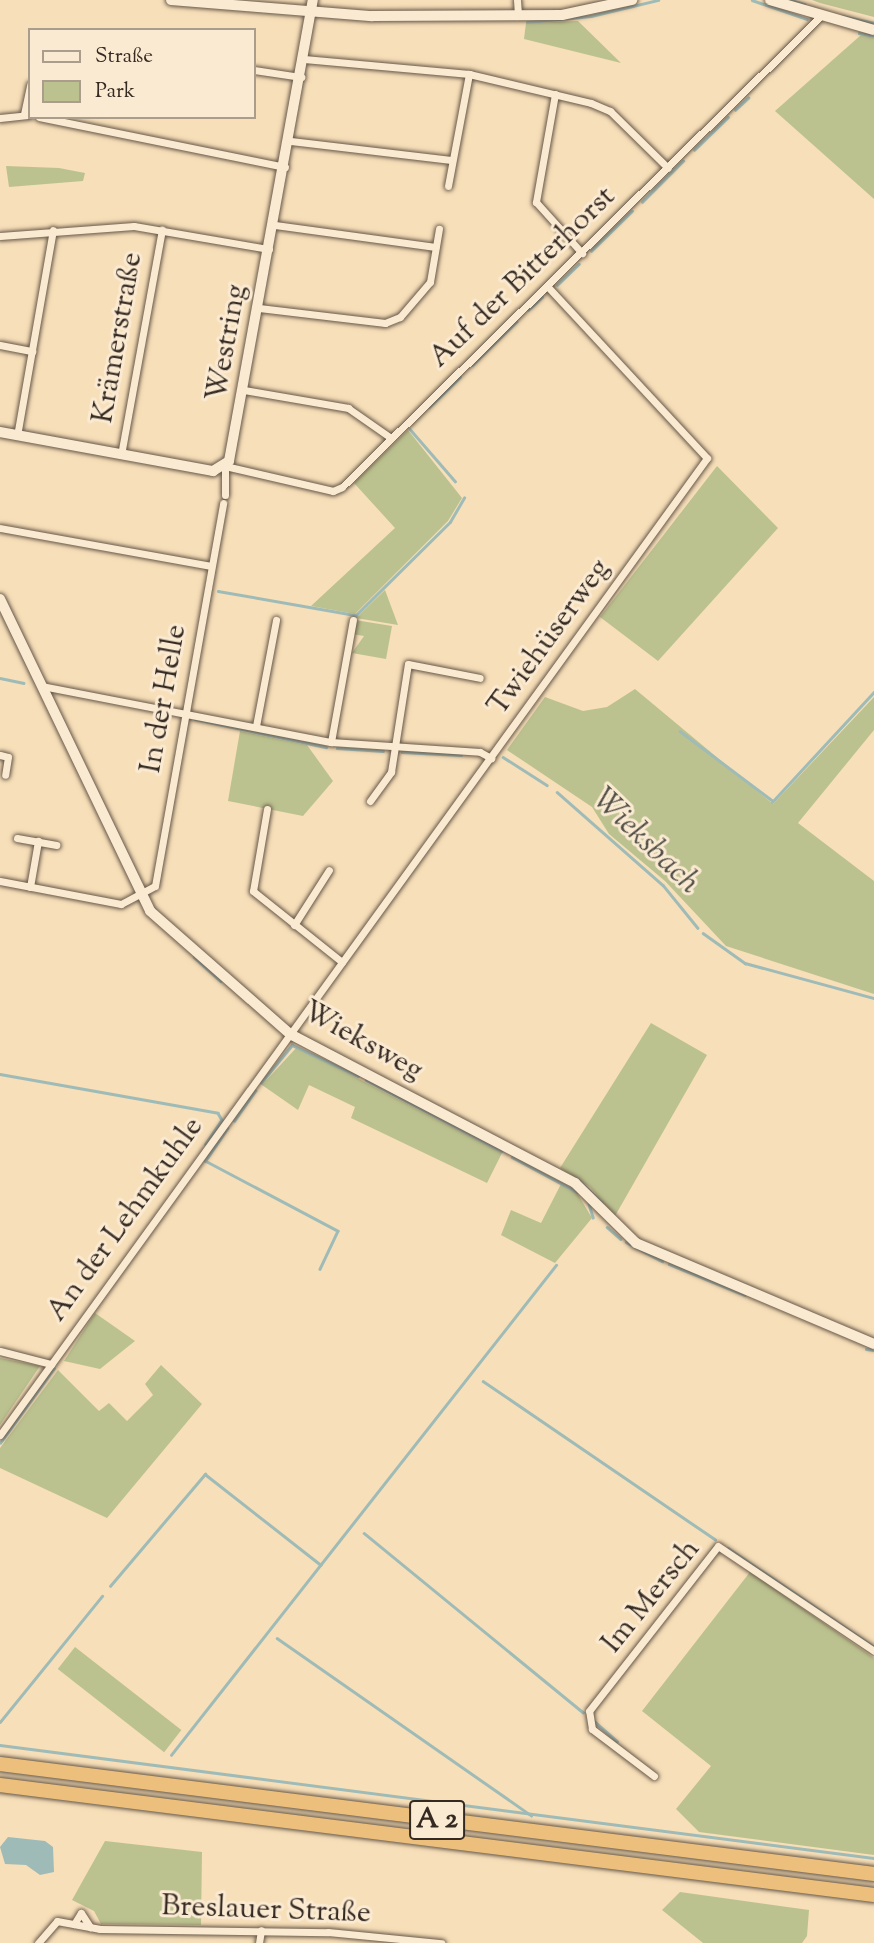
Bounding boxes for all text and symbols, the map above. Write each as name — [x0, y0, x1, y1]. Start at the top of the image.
legend — [28, 28, 256, 119]
text: Straße — [95, 42, 153, 72]
text: Park — [95, 77, 135, 107]
street label: Auf der Bitterhorst — [422, 180, 624, 376]
street label: Krämerstraße — [86, 250, 152, 426]
street label: Westring — [200, 282, 256, 404]
street label: Twiehüserweg — [481, 553, 619, 723]
street label: In der Helle — [134, 622, 196, 776]
water label: Wieksbach — [583, 781, 707, 903]
street label: Wieksweg — [296, 994, 428, 1090]
street label: An der Lehmkuhle — [40, 1111, 212, 1329]
street label: Im Mersch — [595, 1533, 709, 1661]
road number: A 2 — [409, 1796, 465, 1844]
street label: Breslauer Straße — [161, 1889, 371, 1933]

